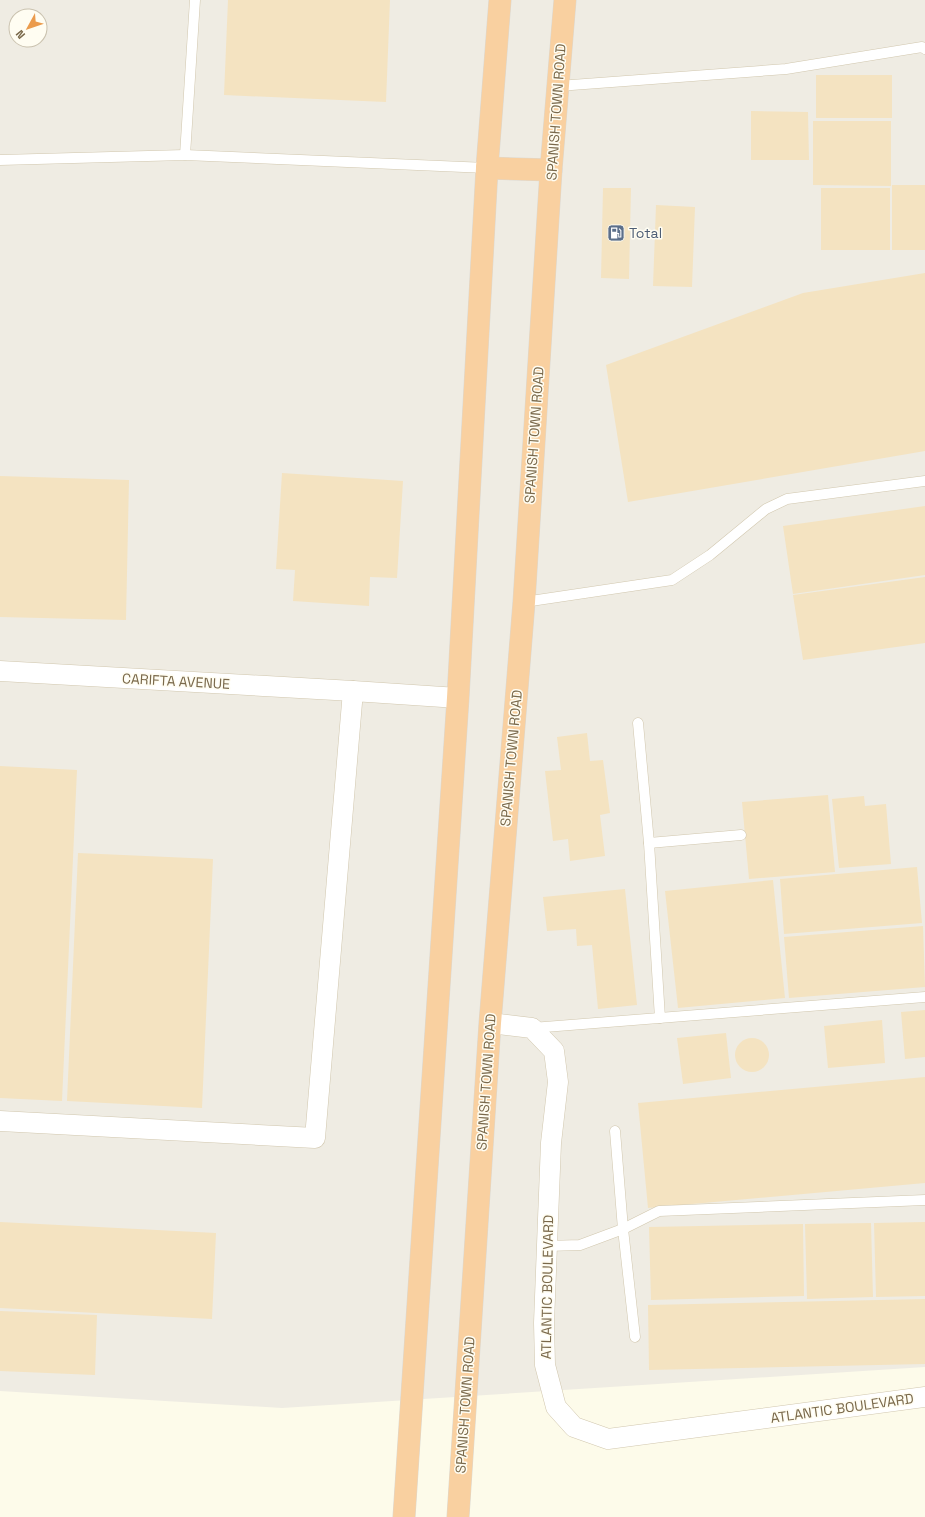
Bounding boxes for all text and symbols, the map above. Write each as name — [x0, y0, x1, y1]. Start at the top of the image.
north arrow — [8, 8, 48, 48]
text: N — [13, 27, 28, 42]
street label: SPANISH TOWN ROAD — [542, 43, 570, 181]
fuel station icon: Total — [606, 223, 626, 243]
place label: Total — [629, 224, 662, 242]
street label: SPANISH TOWN ROAD — [520, 366, 548, 504]
street label: CARIFTA AVENUE — [122, 669, 230, 693]
street label: SPANISH TOWN ROAD — [496, 689, 526, 827]
street label: SPANISH TOWN ROAD — [472, 1013, 500, 1151]
street label: ATLANTIC BOULEVARD — [537, 1215, 557, 1359]
street label: SPANISH TOWN ROAD — [451, 1336, 479, 1474]
street label: ATLANTIC BOULEVARD — [769, 1389, 915, 1427]

